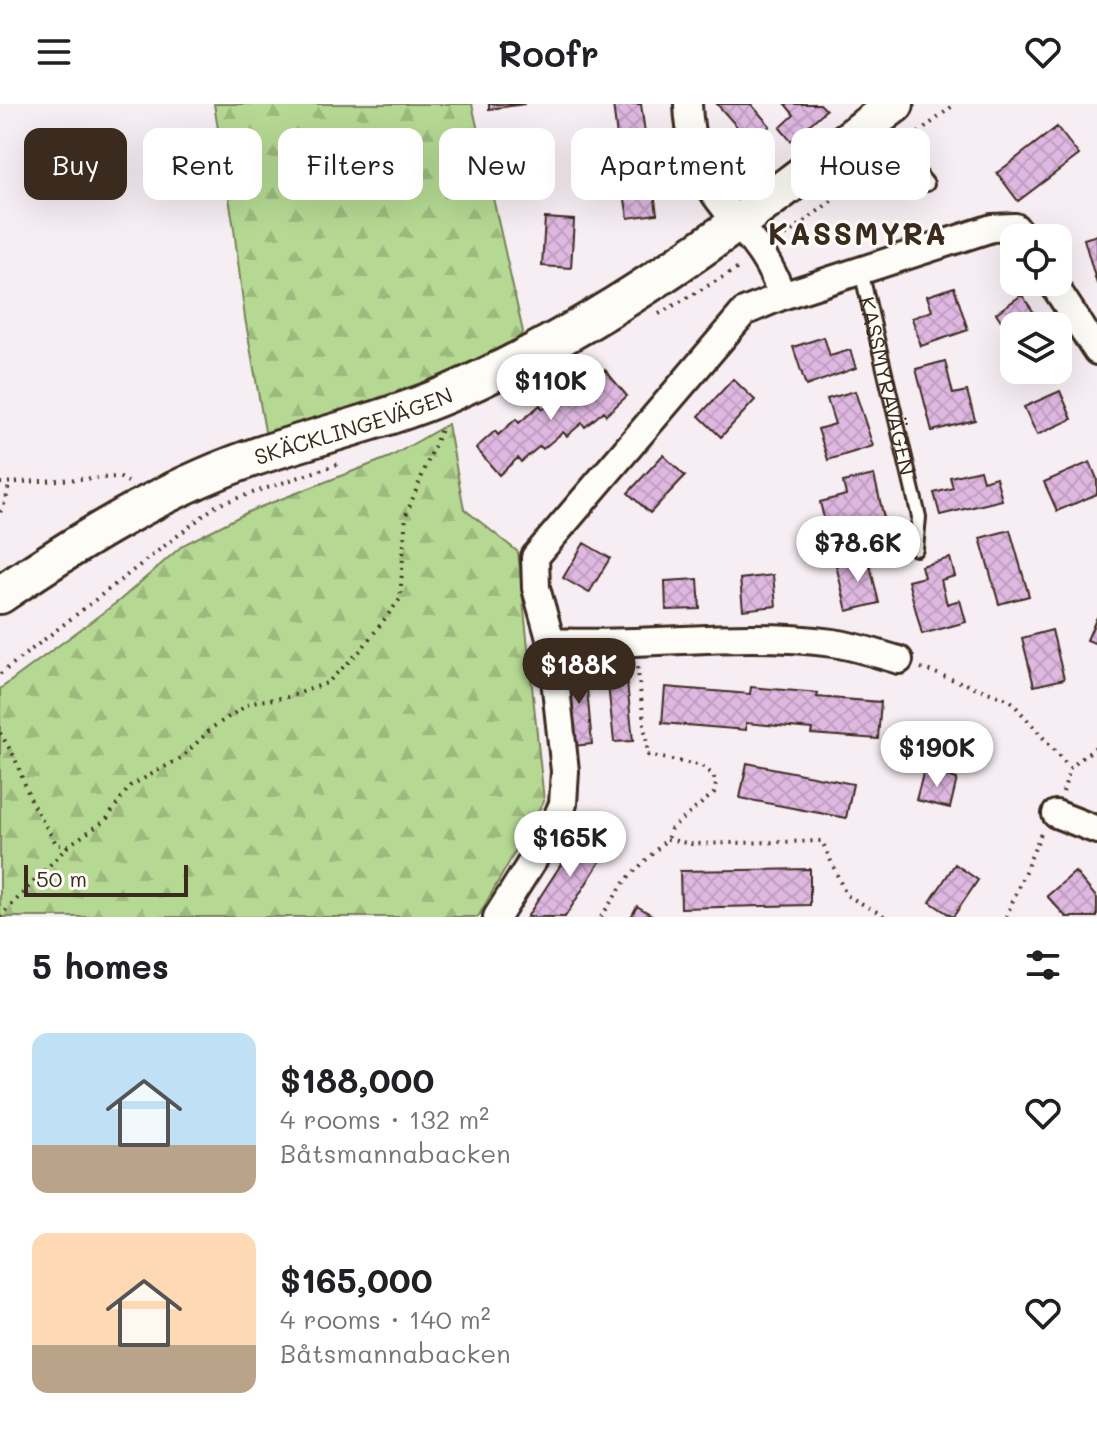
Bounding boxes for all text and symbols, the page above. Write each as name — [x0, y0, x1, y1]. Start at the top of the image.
text: Roofr — [498, 29, 599, 76]
icon: menu — [32, 30, 76, 74]
icon: heart — [1021, 30, 1065, 74]
chip: Buy — [24, 128, 127, 200]
chip: Rent — [143, 128, 262, 200]
chip: Filters — [278, 128, 423, 200]
chip: New — [439, 128, 555, 200]
chip: Apartment — [571, 128, 775, 200]
chip: House — [791, 128, 930, 200]
district label: KASSMYRA — [768, 213, 948, 253]
map controls — [1000, 224, 1072, 384]
button: locate — [1000, 224, 1072, 296]
street label: KASSMYRAVÄGEN — [853, 294, 923, 478]
button: layers — [1000, 312, 1072, 384]
pin: $110K — [495, 354, 607, 422]
text: $110K — [515, 363, 587, 397]
street label: SKÄCKLINGEVÄGEN — [250, 379, 457, 471]
pin: $78.6K — [793, 516, 923, 584]
text: $78.6K — [814, 525, 902, 559]
pin: $188K — [523, 638, 635, 706]
text: $188K — [541, 647, 617, 681]
pin: $190K — [881, 721, 993, 789]
text: $190K — [898, 730, 976, 764]
pin: $165K — [514, 811, 626, 879]
text: $165K — [532, 820, 608, 854]
scale bar — [24, 861, 188, 897]
text: 50 m — [36, 864, 87, 893]
text: 5 homes — [32, 943, 169, 988]
icon: filters — [1021, 943, 1065, 987]
text: $188,000 — [280, 1057, 434, 1102]
icon: home — [96, 1065, 192, 1161]
icon: heart — [1021, 1091, 1065, 1135]
text: 4 rooms · 132 m² — [280, 1102, 489, 1136]
text: Båtsmannabacken — [280, 1136, 511, 1170]
text: $165,000 — [280, 1257, 433, 1302]
icon: home — [96, 1265, 192, 1361]
icon: heart — [1021, 1291, 1065, 1335]
text: 4 rooms · 140 m² — [280, 1302, 491, 1336]
text: Båtsmannabacken — [280, 1336, 511, 1370]

